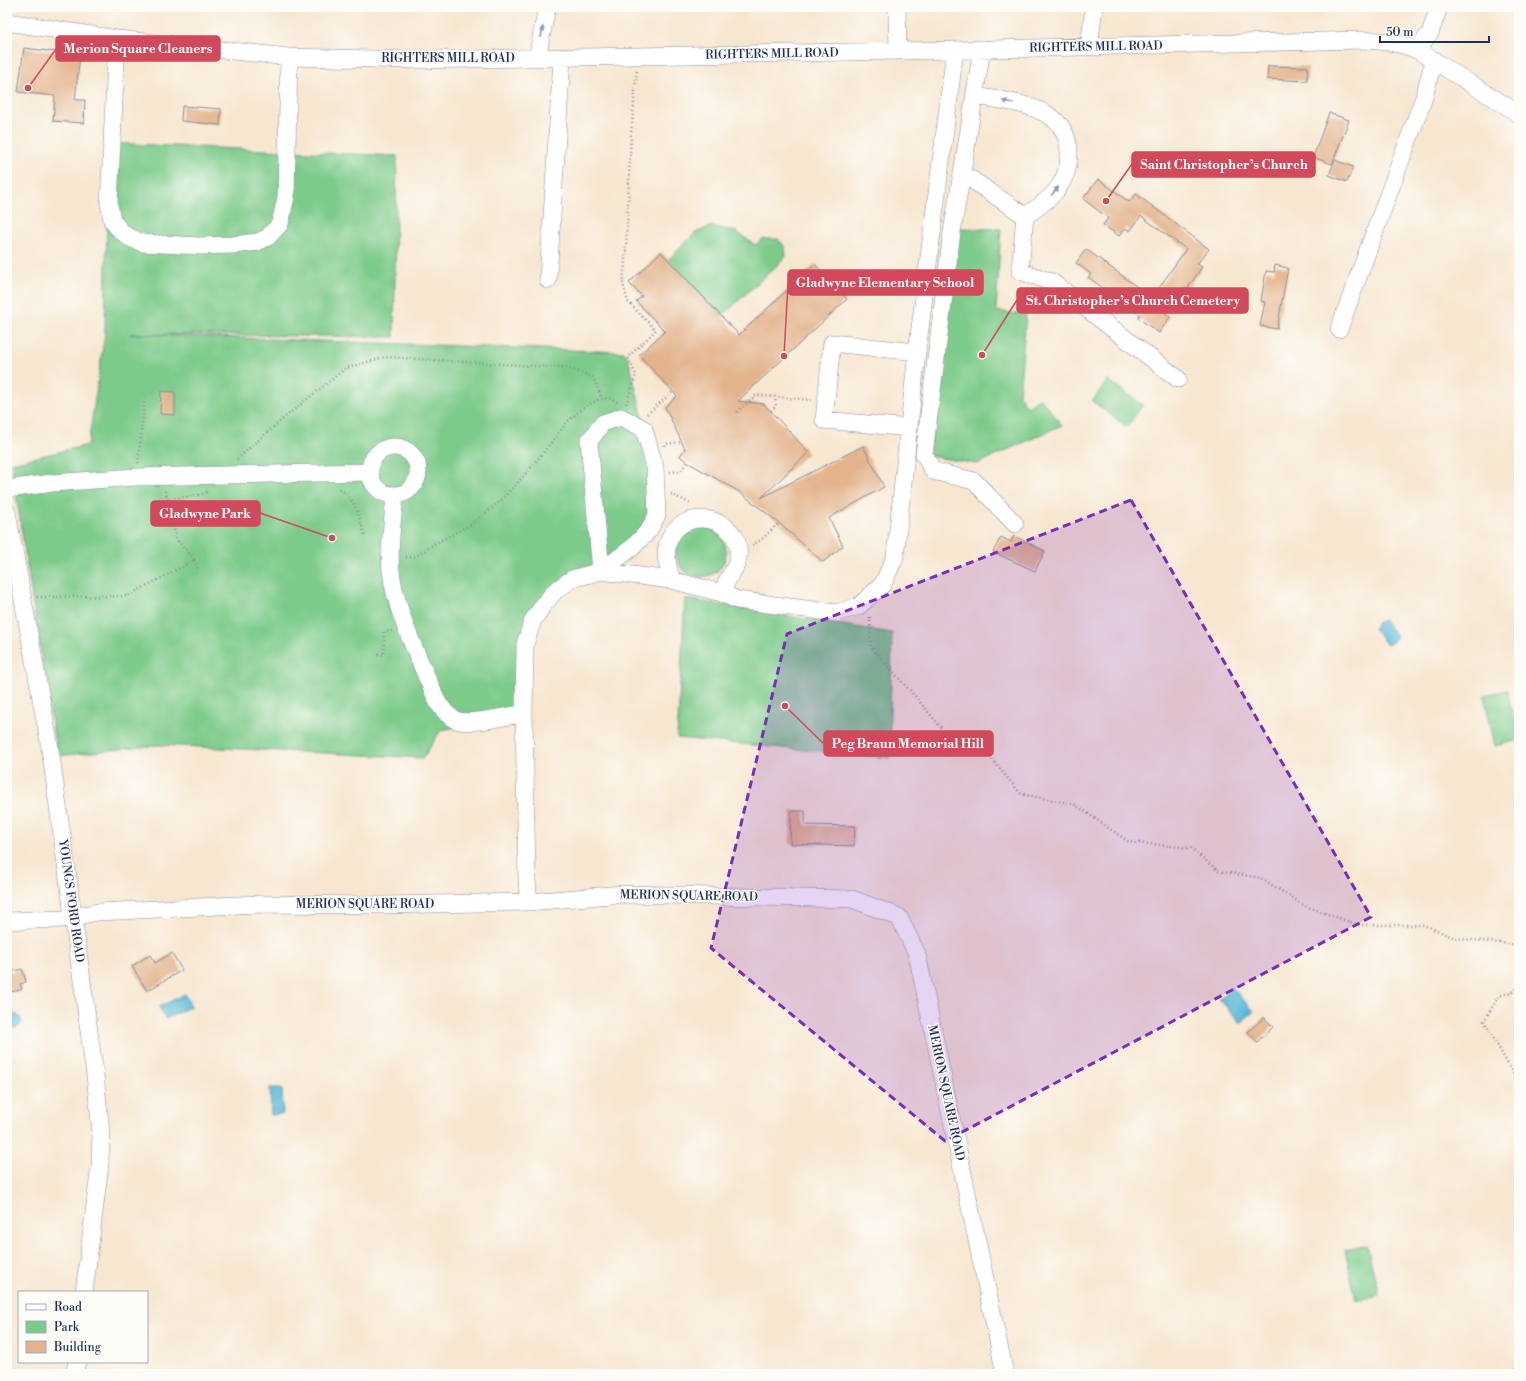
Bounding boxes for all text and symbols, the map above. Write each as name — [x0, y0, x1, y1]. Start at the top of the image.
scale bar — [1380, 18, 1489, 44]
text: 50 m — [1386, 25, 1414, 40]
one-way arrow — [539, 26, 545, 38]
callout: Merion Square Cleaners — [56, 36, 220, 61]
street label: RIGHTERS MILL ROAD — [1029, 38, 1163, 56]
text: Merion Square Cleaners — [64, 41, 213, 57]
street label: RIGHTERS MILL ROAD — [705, 45, 839, 63]
street label: RIGHTERS MILL ROAD — [381, 51, 515, 66]
one-way arrow — [1002, 98, 1014, 104]
callout: Saint Christopher’s Church — [1132, 152, 1315, 177]
text: Saint Christopher’s Church — [1140, 157, 1308, 173]
one-way arrow — [1050, 186, 1059, 197]
callout: Gladwyne Elementary School — [788, 270, 983, 295]
text: Gladwyne Elementary School — [796, 275, 975, 291]
callout: St. Christopher’s Church Cemetery — [1017, 288, 1248, 313]
text: St. Christopher’s Church Cemetery — [1026, 293, 1241, 309]
callout: Gladwyne Park — [151, 501, 260, 526]
text: Gladwyne Park — [159, 506, 252, 522]
callout: Peg Braun Memorial Hill — [824, 731, 993, 756]
text: Peg Braun Memorial Hill — [832, 736, 985, 752]
street label: YOUNGS FORD ROAD — [55, 837, 87, 964]
street label: MERION SQUARE ROAD — [620, 887, 758, 905]
street label: MERION SQUARE ROAD — [296, 897, 434, 912]
street label: MERION SQUARE ROAD — [924, 1024, 968, 1162]
legend — [18, 1291, 148, 1363]
text: Road — [54, 1300, 82, 1315]
text: Park — [54, 1320, 80, 1335]
text: Building — [53, 1340, 102, 1355]

